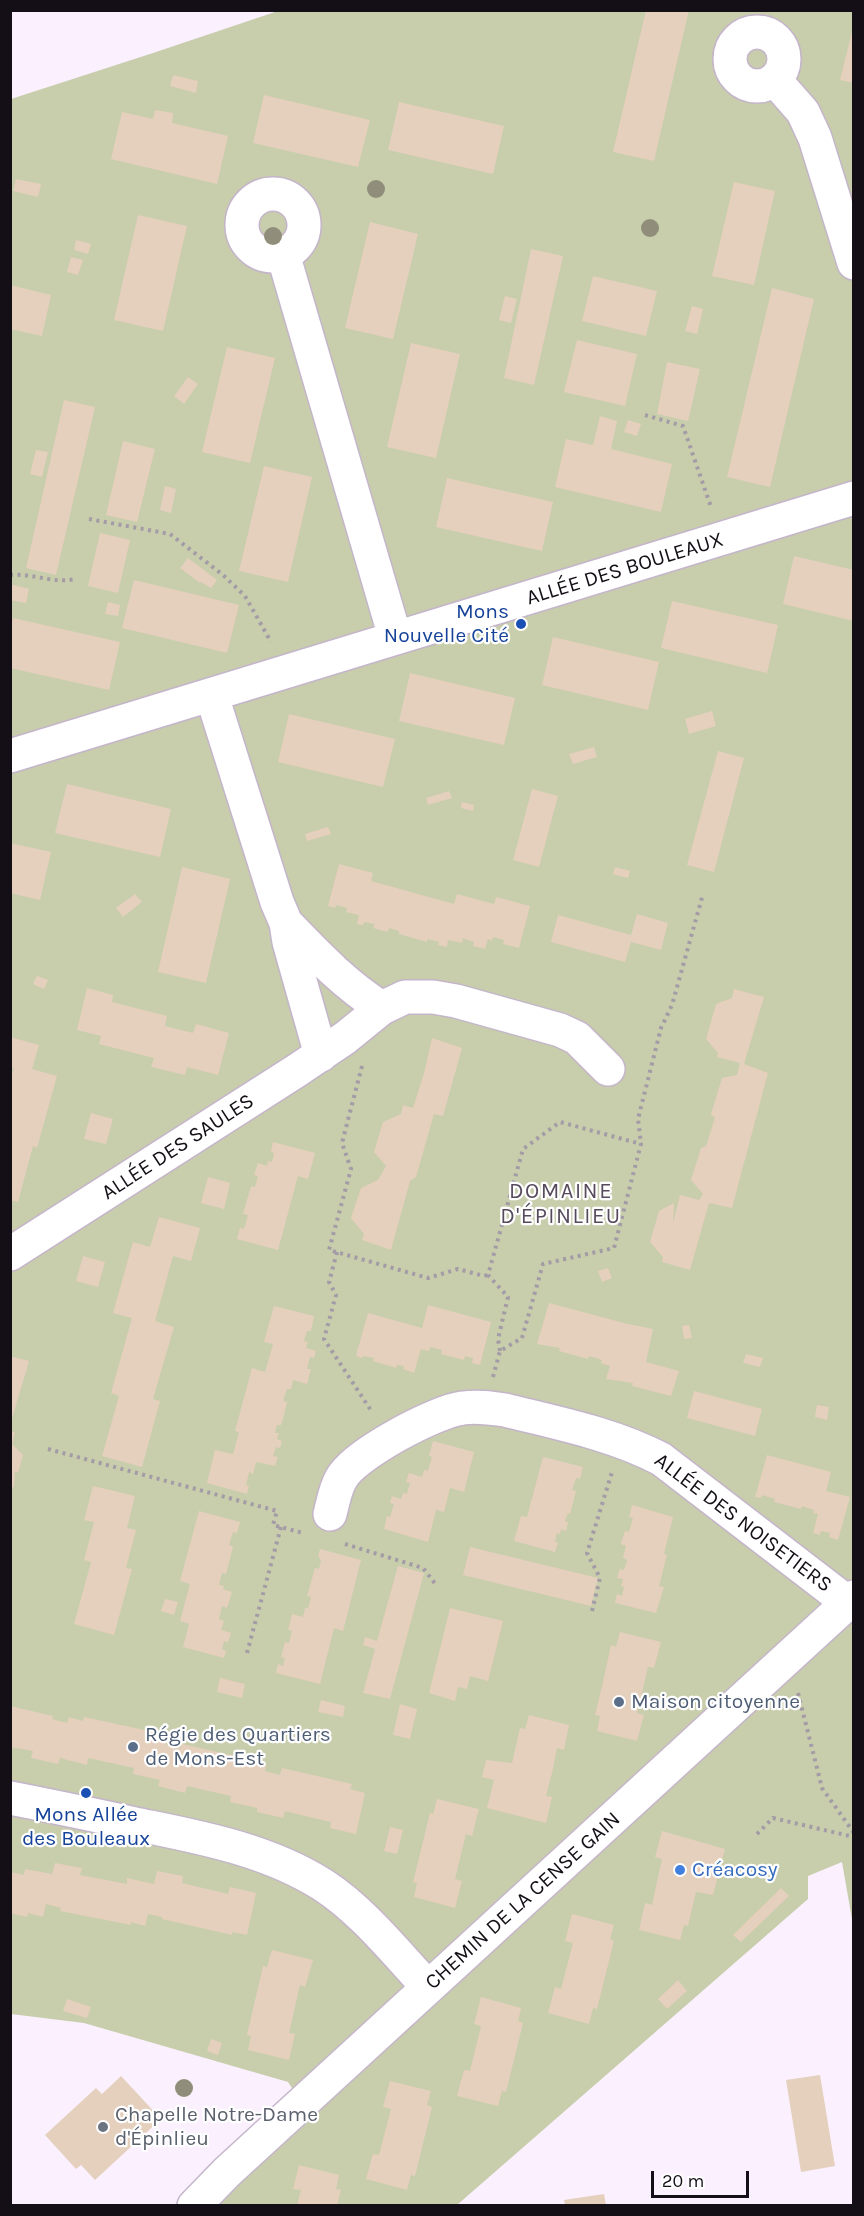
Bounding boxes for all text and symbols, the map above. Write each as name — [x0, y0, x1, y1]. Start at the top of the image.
street label: ALLÉE DES BOULEAUX — [523, 527, 727, 611]
place label: Mons Nouvelle Cité — [384, 599, 509, 649]
marker: Mons Nouvelle Cité — [514, 617, 528, 631]
street label: ALLÉE DES SAULES — [97, 1088, 259, 1206]
district label: DOMAINE D'ÉPINLIEU — [500, 1179, 622, 1230]
street label: ALLÉE DES NOISETIERS — [649, 1448, 837, 1598]
place label: Maison citoyenne — [631, 1689, 800, 1715]
marker: Maison citoyenne — [612, 1695, 626, 1709]
place label: Régie des Quartiers de Mons-Est — [145, 1722, 331, 1772]
marker: Régie des Quartiers de Mons-Est — [126, 1740, 140, 1754]
marker: Mons Allée des Bouleaux — [79, 1786, 93, 1800]
place label: Mons Allée des Bouleaux — [22, 1802, 150, 1852]
street label: CHEMIN DE LA CENSE GAIN — [420, 1807, 626, 1995]
place label: Créacosy — [692, 1857, 778, 1883]
marker: Créacosy — [673, 1863, 687, 1877]
place label: Chapelle Notre-Dame d'Épinlieu — [115, 2102, 318, 2152]
marker: Chapelle Notre-Dame d'Épinlieu — [96, 2120, 110, 2134]
scale bar — [654, 2159, 752, 2197]
text: 20 m — [662, 2170, 704, 2192]

